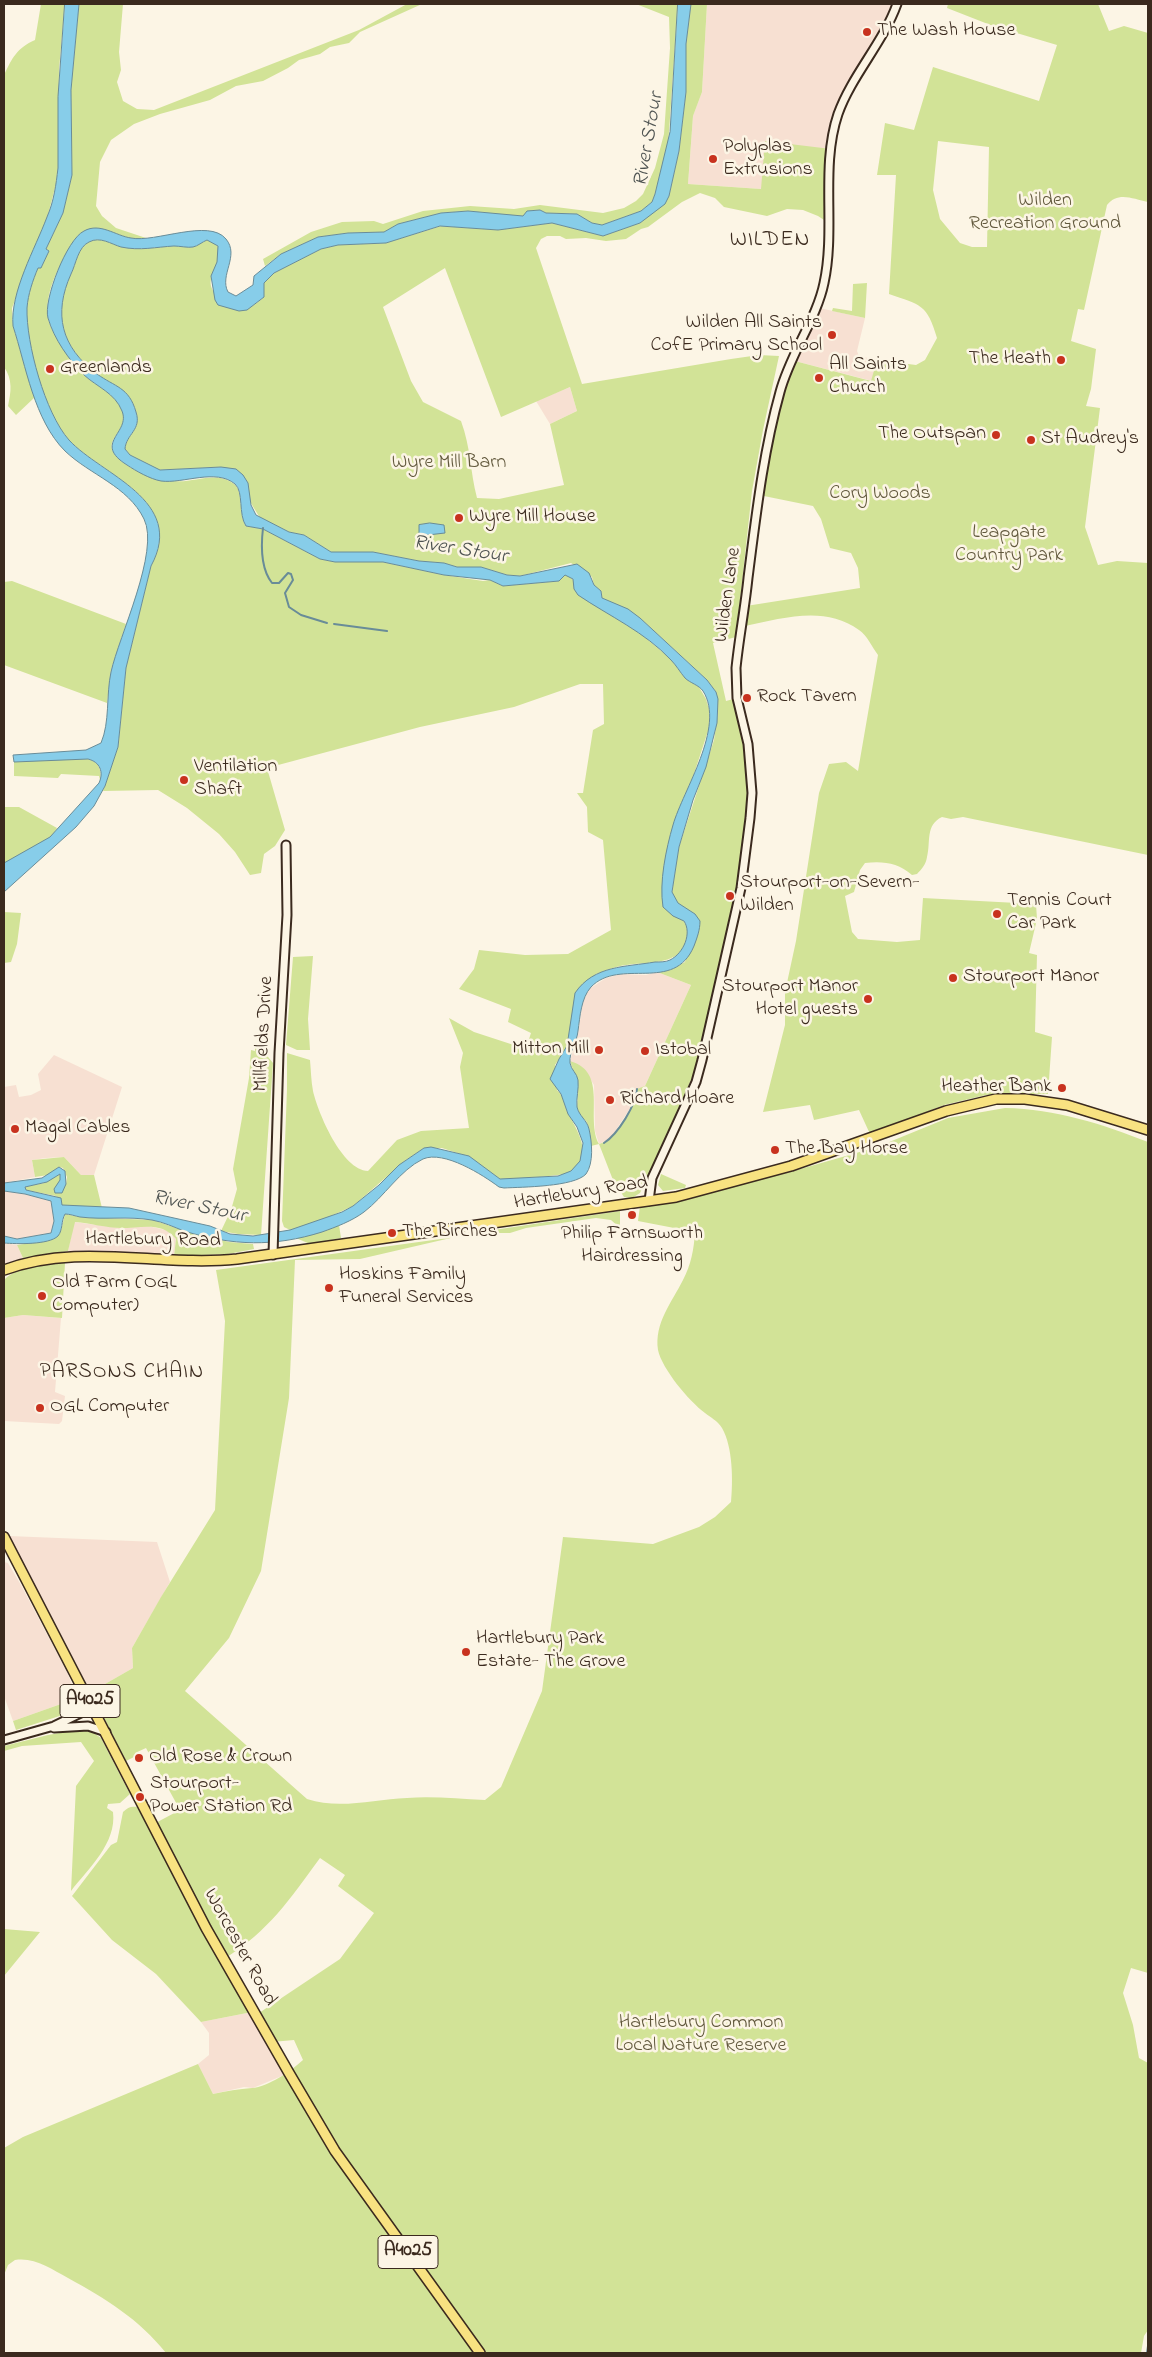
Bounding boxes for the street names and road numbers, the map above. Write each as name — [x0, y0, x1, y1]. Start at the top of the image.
street label: Wilden Lane — [710, 546, 748, 644]
street label: Millfields Drive — [250, 976, 280, 1092]
street label: Hartlebury Road — [512, 1172, 650, 1216]
street label: Hartlebury Road — [85, 1228, 221, 1254]
road number: A4025 — [60, 1684, 120, 1718]
street label: Worcester Road — [197, 1885, 281, 2011]
road number: A4025 — [378, 2236, 438, 2268]

